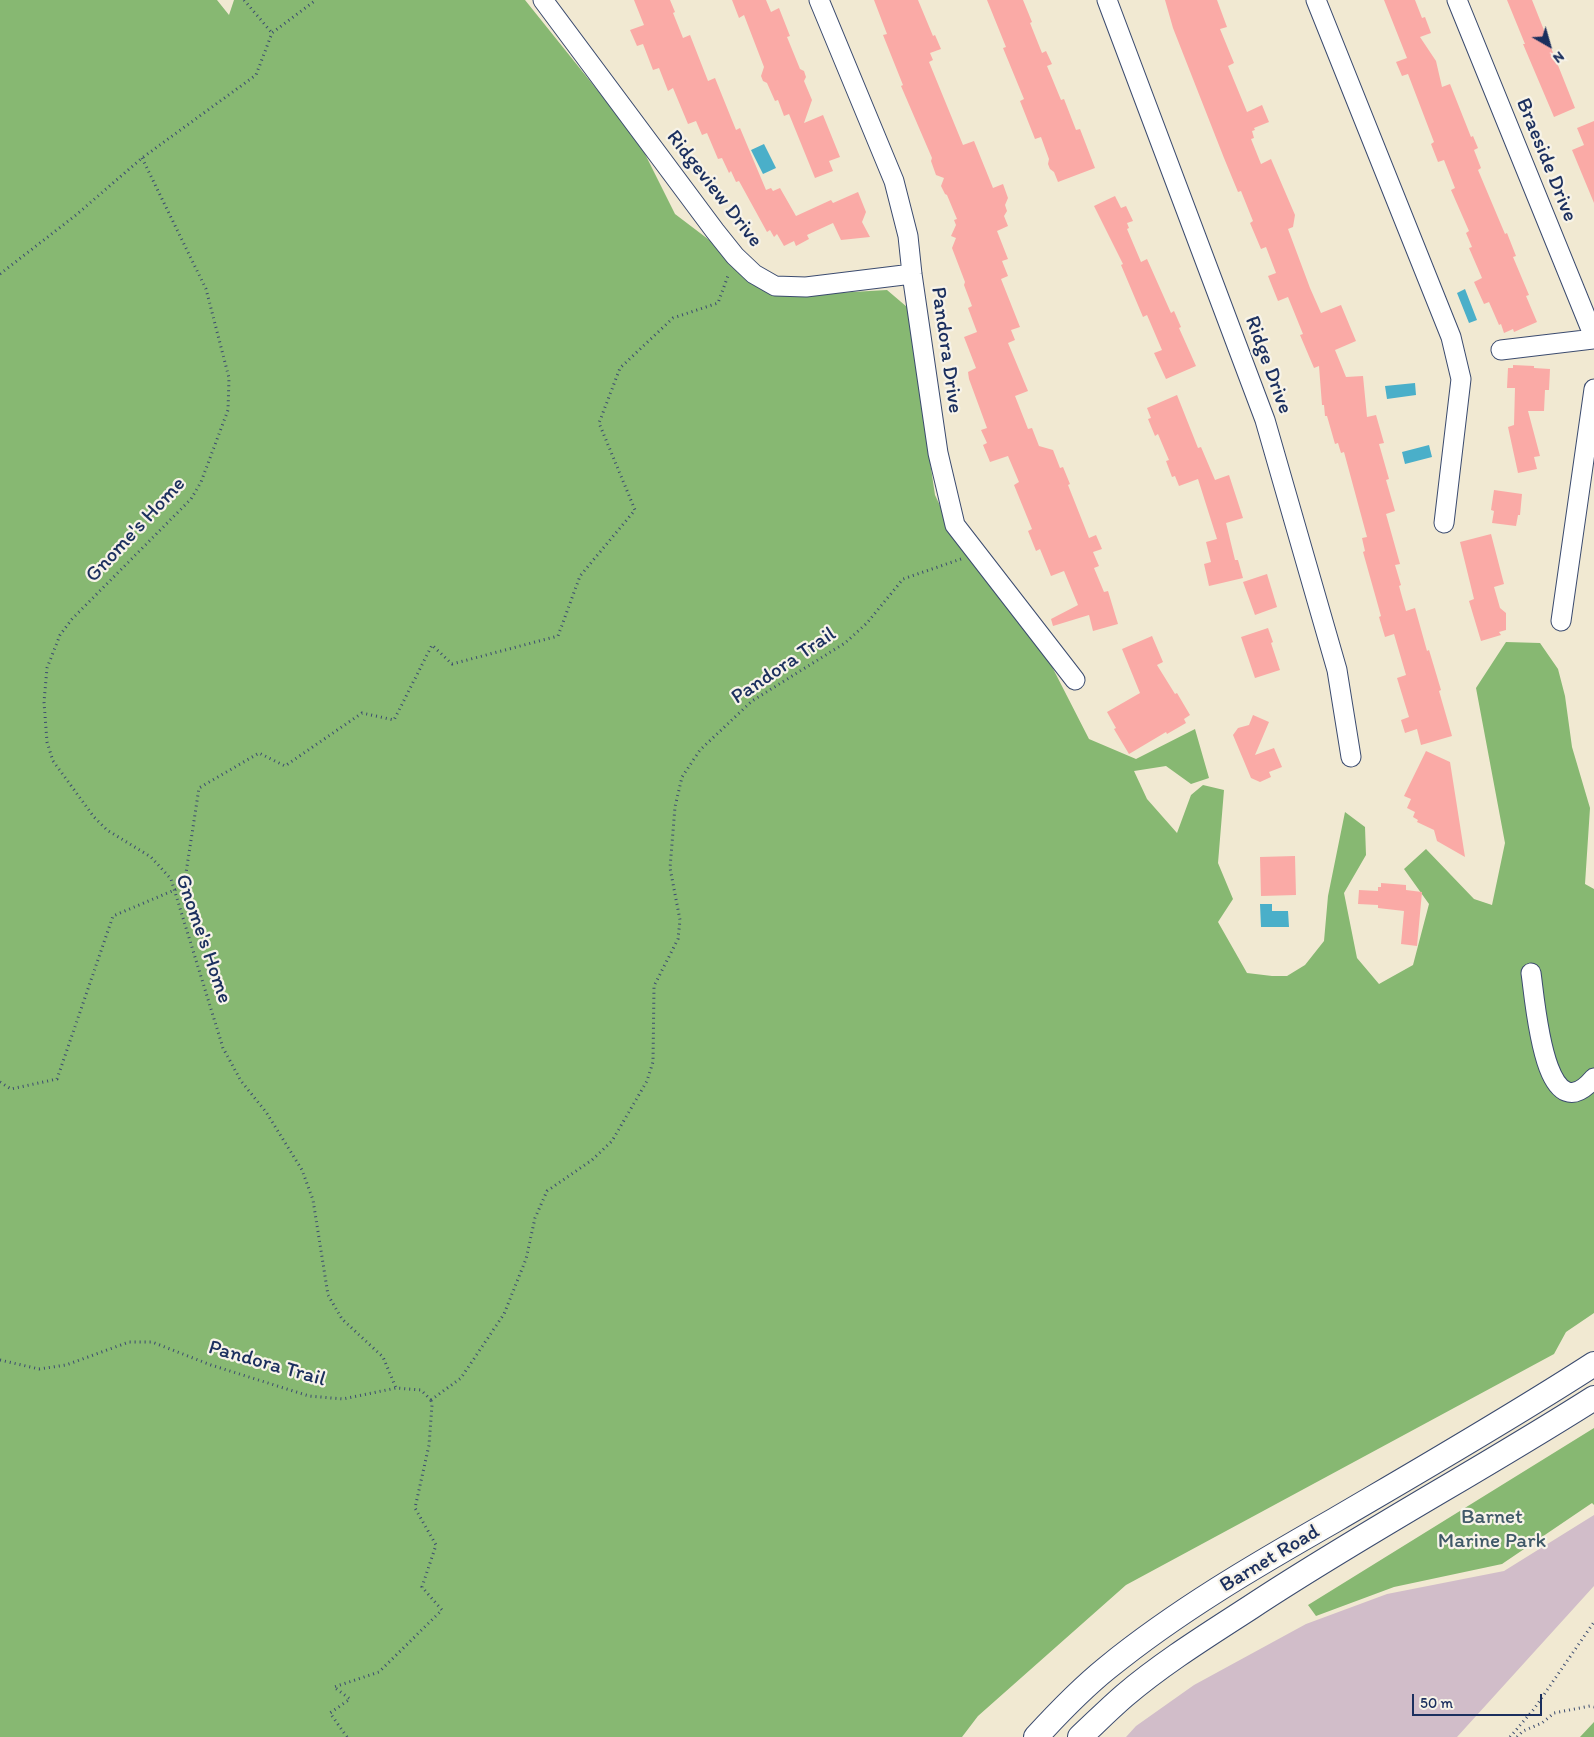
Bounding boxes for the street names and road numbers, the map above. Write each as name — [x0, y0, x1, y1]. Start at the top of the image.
street label: Braeside Drive — [1510, 95, 1582, 225]
street label: Ridgeview Drive — [660, 125, 768, 253]
street label: Pandora Drive — [925, 285, 967, 415]
street label: Ridge Drive — [1239, 313, 1297, 417]
street label: Gnome's Home — [81, 472, 191, 588]
street label: Pandora Trail — [727, 622, 841, 710]
street label: Gnome's Home — [169, 871, 237, 1007]
street label: Pandora Trail — [205, 1335, 329, 1393]
street label: Barnet Road — [1216, 1519, 1324, 1599]

